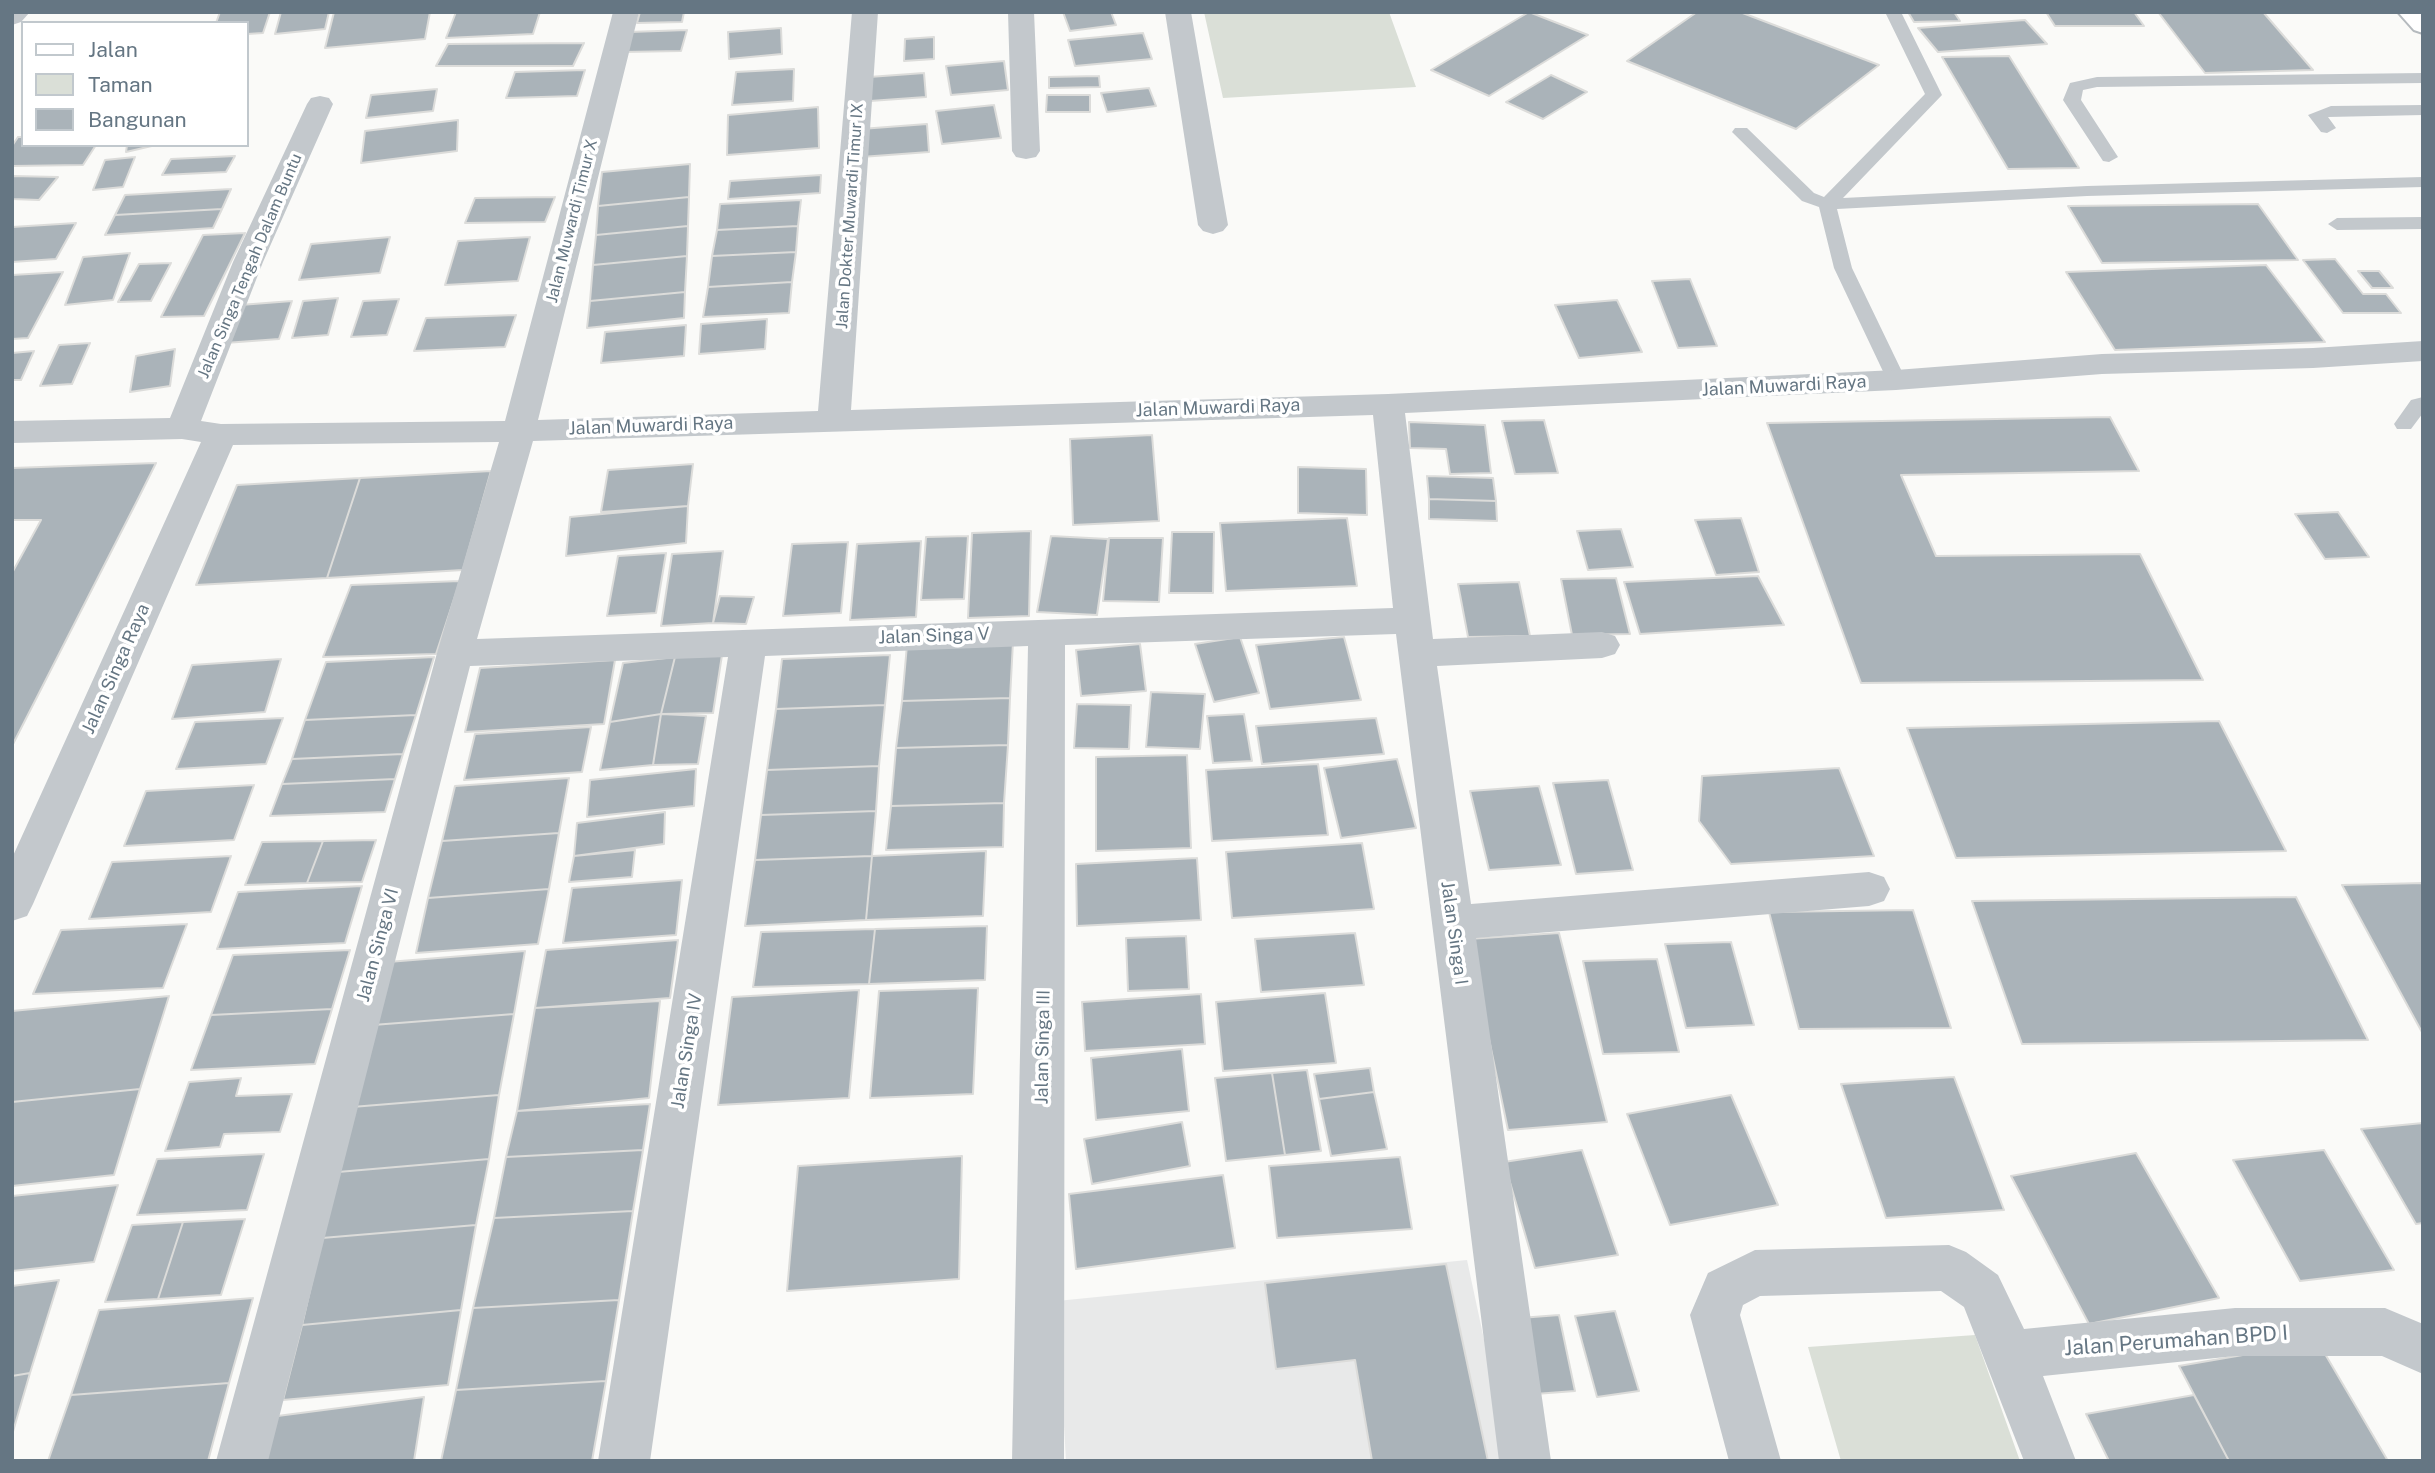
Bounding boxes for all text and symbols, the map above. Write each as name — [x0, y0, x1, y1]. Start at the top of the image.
legend — [21, 21, 248, 147]
text: Jalan — [88, 37, 138, 62]
text: Taman — [88, 72, 153, 97]
street label: Jalan Dokter Muwardi Timur IX — [833, 102, 867, 330]
text: Bangunan — [88, 107, 187, 132]
street label: Jalan Muwardi Timur X — [542, 137, 602, 305]
street label: Jalan Singa Tengah Dalam Buntu — [194, 151, 306, 381]
street label: Jalan Muwardi Raya — [1701, 371, 1867, 401]
street label: Jalan Muwardi Raya — [1135, 394, 1301, 422]
street label: Jalan Muwardi Raya — [568, 412, 734, 440]
street label: Jalan Singa Raya — [78, 601, 154, 737]
street label: Jalan Singa V — [878, 623, 990, 649]
street label: Jalan Singa I — [1436, 880, 1472, 986]
street label: Jalan Singa VI — [352, 886, 404, 1004]
street label: Jalan Singa III — [1031, 990, 1055, 1104]
street label: Jalan Singa IV — [667, 992, 707, 1110]
street label: Jalan Perumahan BPD I — [2063, 1321, 2289, 1361]

